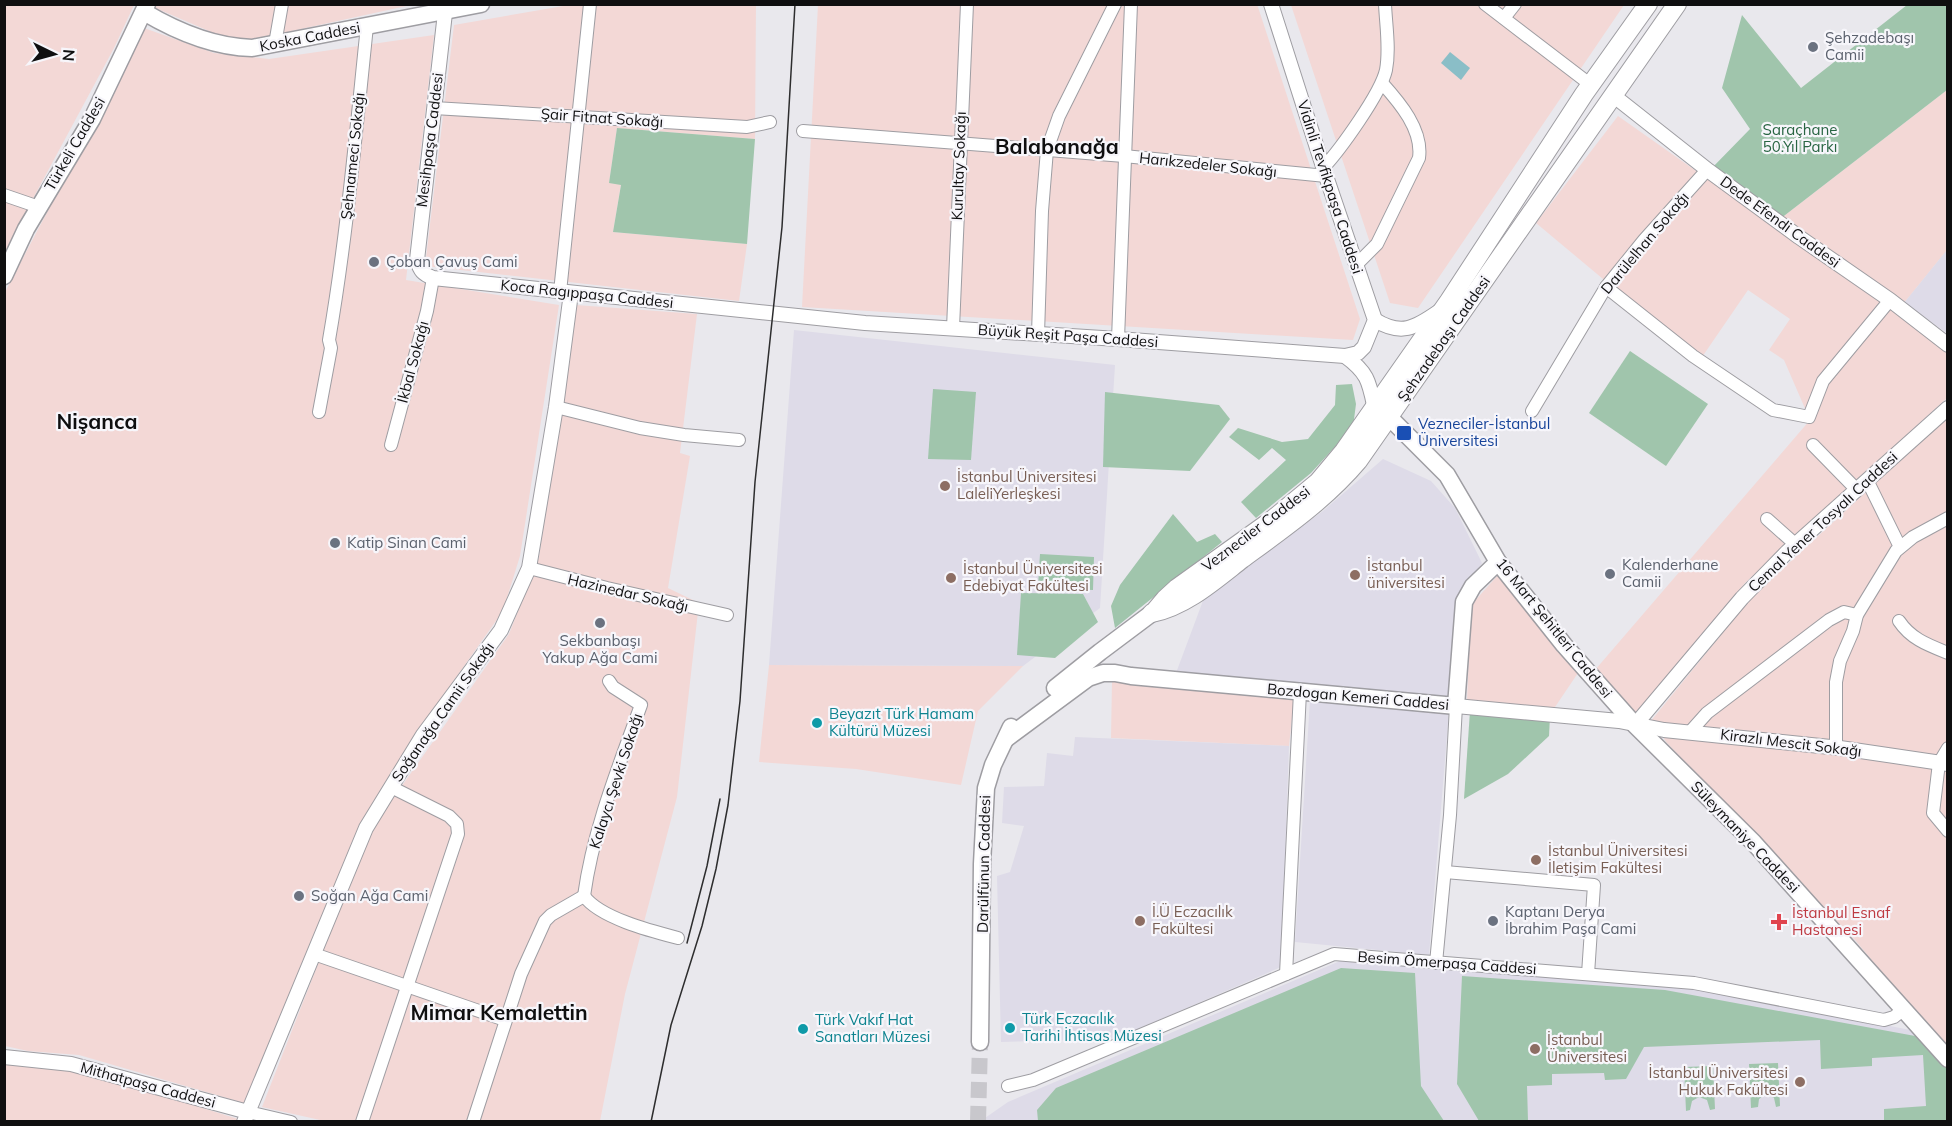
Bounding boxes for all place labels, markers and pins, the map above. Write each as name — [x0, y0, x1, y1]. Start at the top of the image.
place label: Şehzadebaşı Camii — [1825, 28, 1914, 64]
marker: Şehzadebaşı Camii — [1806, 40, 1820, 54]
place label: Çoban Çavuş Cami — [386, 252, 518, 271]
marker: Çoban Çavuş Cami — [367, 255, 381, 269]
place label: Vezneciler-İstanbul Üniversitesi — [1418, 414, 1550, 450]
marker: Vezneciler-İstanbul Üniversitesi — [1395, 424, 1413, 442]
place label: İstanbul Üniversitesi LaleliYerleşkesi — [957, 467, 1096, 503]
marker: İstanbul Üniversitesi LaleliYerleşkesi — [938, 479, 952, 493]
place label: Katip Sinan Cami — [347, 533, 466, 552]
marker: Katip Sinan Cami — [328, 536, 342, 550]
place label: Kalenderhane Camii — [1622, 555, 1718, 591]
place label: İstanbul üniversitesi — [1367, 556, 1445, 592]
place label: İstanbul Üniversitesi Edebiyat Fakültesi — [963, 559, 1102, 595]
marker: Kalenderhane Camii — [1603, 567, 1617, 581]
marker: İstanbul üniversitesi — [1348, 568, 1362, 582]
marker: İstanbul Üniversitesi Edebiyat Fakültesi — [944, 571, 958, 585]
marker: Sekbanbaşı Yakup Ağa Cami — [593, 616, 607, 630]
place label: Sekbanbaşı Yakup Ağa Cami — [542, 631, 657, 667]
place label: Beyazıt Türk Hamam Kültürü Müzesi — [829, 704, 974, 740]
marker: Beyazıt Türk Hamam Kültürü Müzesi — [810, 716, 824, 730]
place label: İstanbul Üniversitesi İletişim Fakültesi — [1548, 841, 1687, 877]
marker: İstanbul Üniversitesi İletişim Fakültesi — [1529, 853, 1543, 867]
place label: Soğan Ağa Cami — [311, 886, 428, 905]
marker: Soğan Ağa Cami — [292, 889, 306, 903]
place label: İ.Ü Eczacılık Fakültesi — [1152, 902, 1233, 938]
place label: Kaptanı Derya İbrahim Paşa Cami — [1505, 902, 1636, 938]
place label: İstanbul Esnaf Hastanesi — [1792, 903, 1891, 939]
marker: İstanbul Esnaf Hastanesi — [1770, 913, 1788, 931]
marker: İ.Ü Eczacılık Fakültesi — [1133, 914, 1147, 928]
marker: Kaptanı Derya İbrahim Paşa Cami — [1486, 914, 1500, 928]
place label: Türk Eczacılık Tarihi İhtisas Müzesi — [1022, 1009, 1162, 1045]
place label: Türk Vakıf Hat Sanatları Müzesi — [815, 1010, 930, 1046]
marker: Türk Eczacılık Tarihi İhtisas Müzesi — [1003, 1021, 1017, 1035]
marker: Türk Vakıf Hat Sanatları Müzesi — [796, 1022, 810, 1036]
place label: İstanbul Üniversitesi — [1547, 1030, 1627, 1066]
marker: İstanbul Üniversitesi — [1528, 1042, 1542, 1056]
place label: İstanbul Üniversitesi Hukuk Fakültesi — [1649, 1063, 1788, 1099]
marker: İstanbul Üniversitesi Hukuk Fakültesi — [1793, 1075, 1807, 1089]

